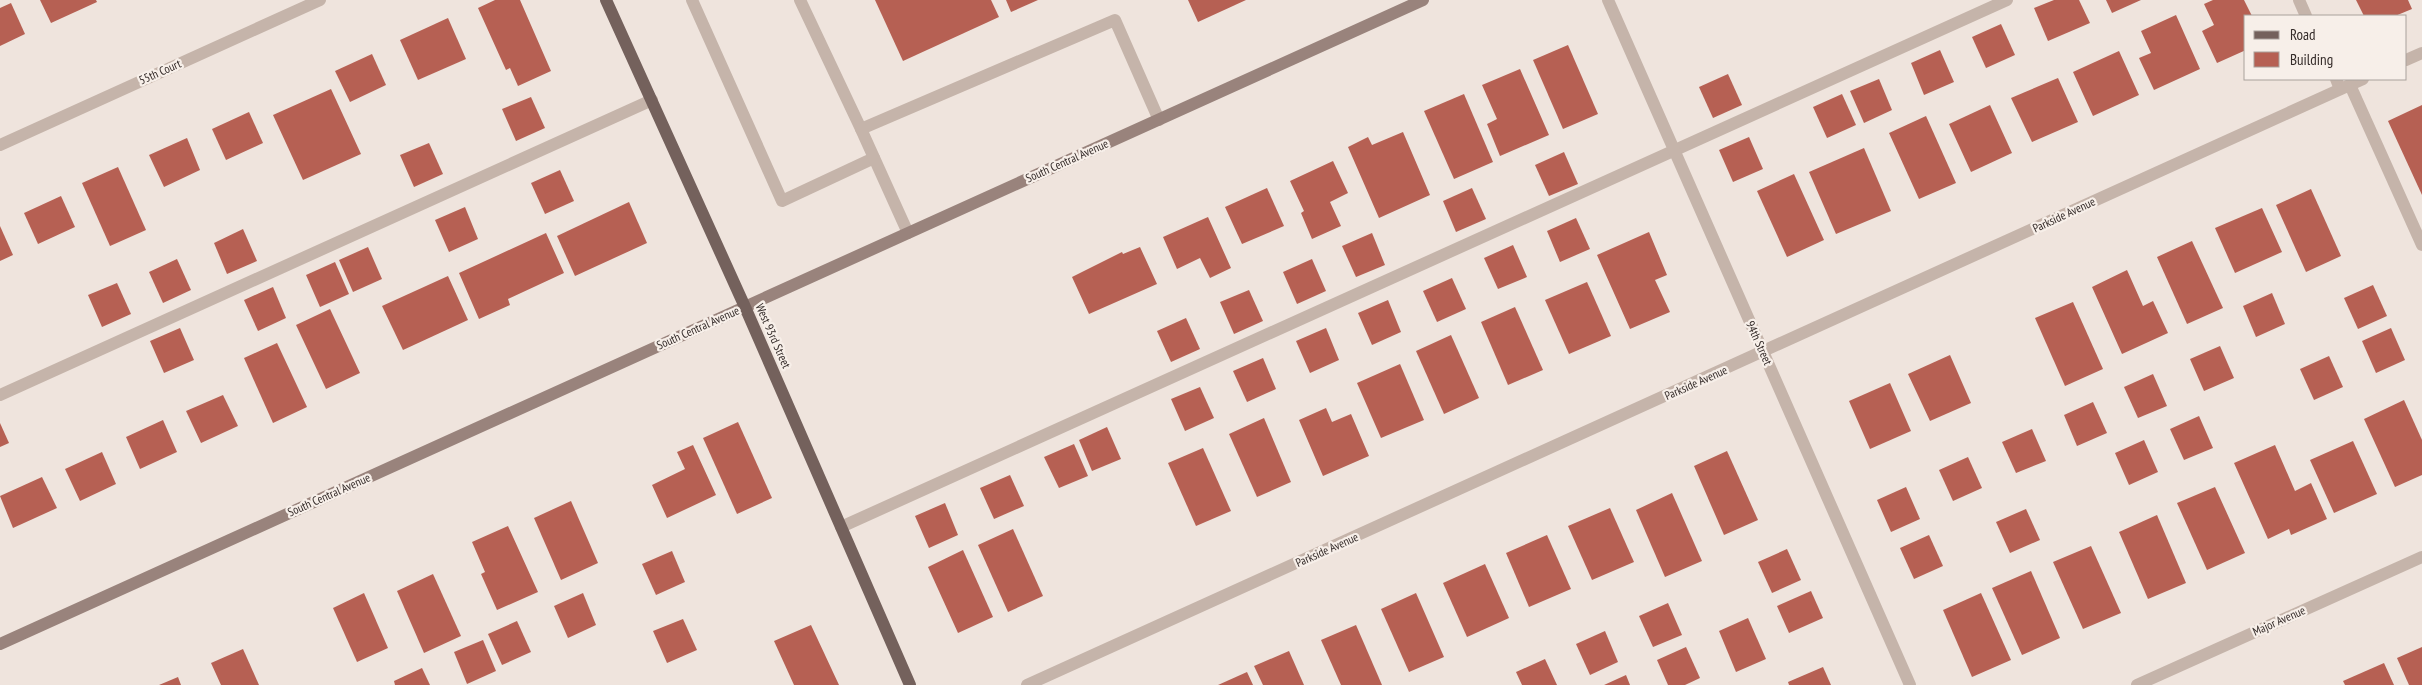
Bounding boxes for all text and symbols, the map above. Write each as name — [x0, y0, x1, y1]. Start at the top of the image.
legend — [2244, 15, 2407, 80]
text: Road — [2290, 25, 2316, 44]
text: Building — [2290, 50, 2333, 69]
street label: 55th Court — [136, 55, 184, 87]
street label: South Central Avenue — [1023, 136, 1110, 185]
street label: Parkside Avenue — [2030, 194, 2097, 236]
street label: West 93rd Street — [753, 301, 795, 371]
street label: South Central Avenue — [654, 303, 741, 352]
street label: 94th Street — [1743, 318, 1776, 368]
street label: Parkside Avenue — [1662, 362, 1730, 403]
street label: South Central Avenue — [285, 470, 372, 519]
street label: Parkside Avenue — [1293, 529, 1361, 570]
street label: Major Avenue — [2250, 602, 2307, 639]

